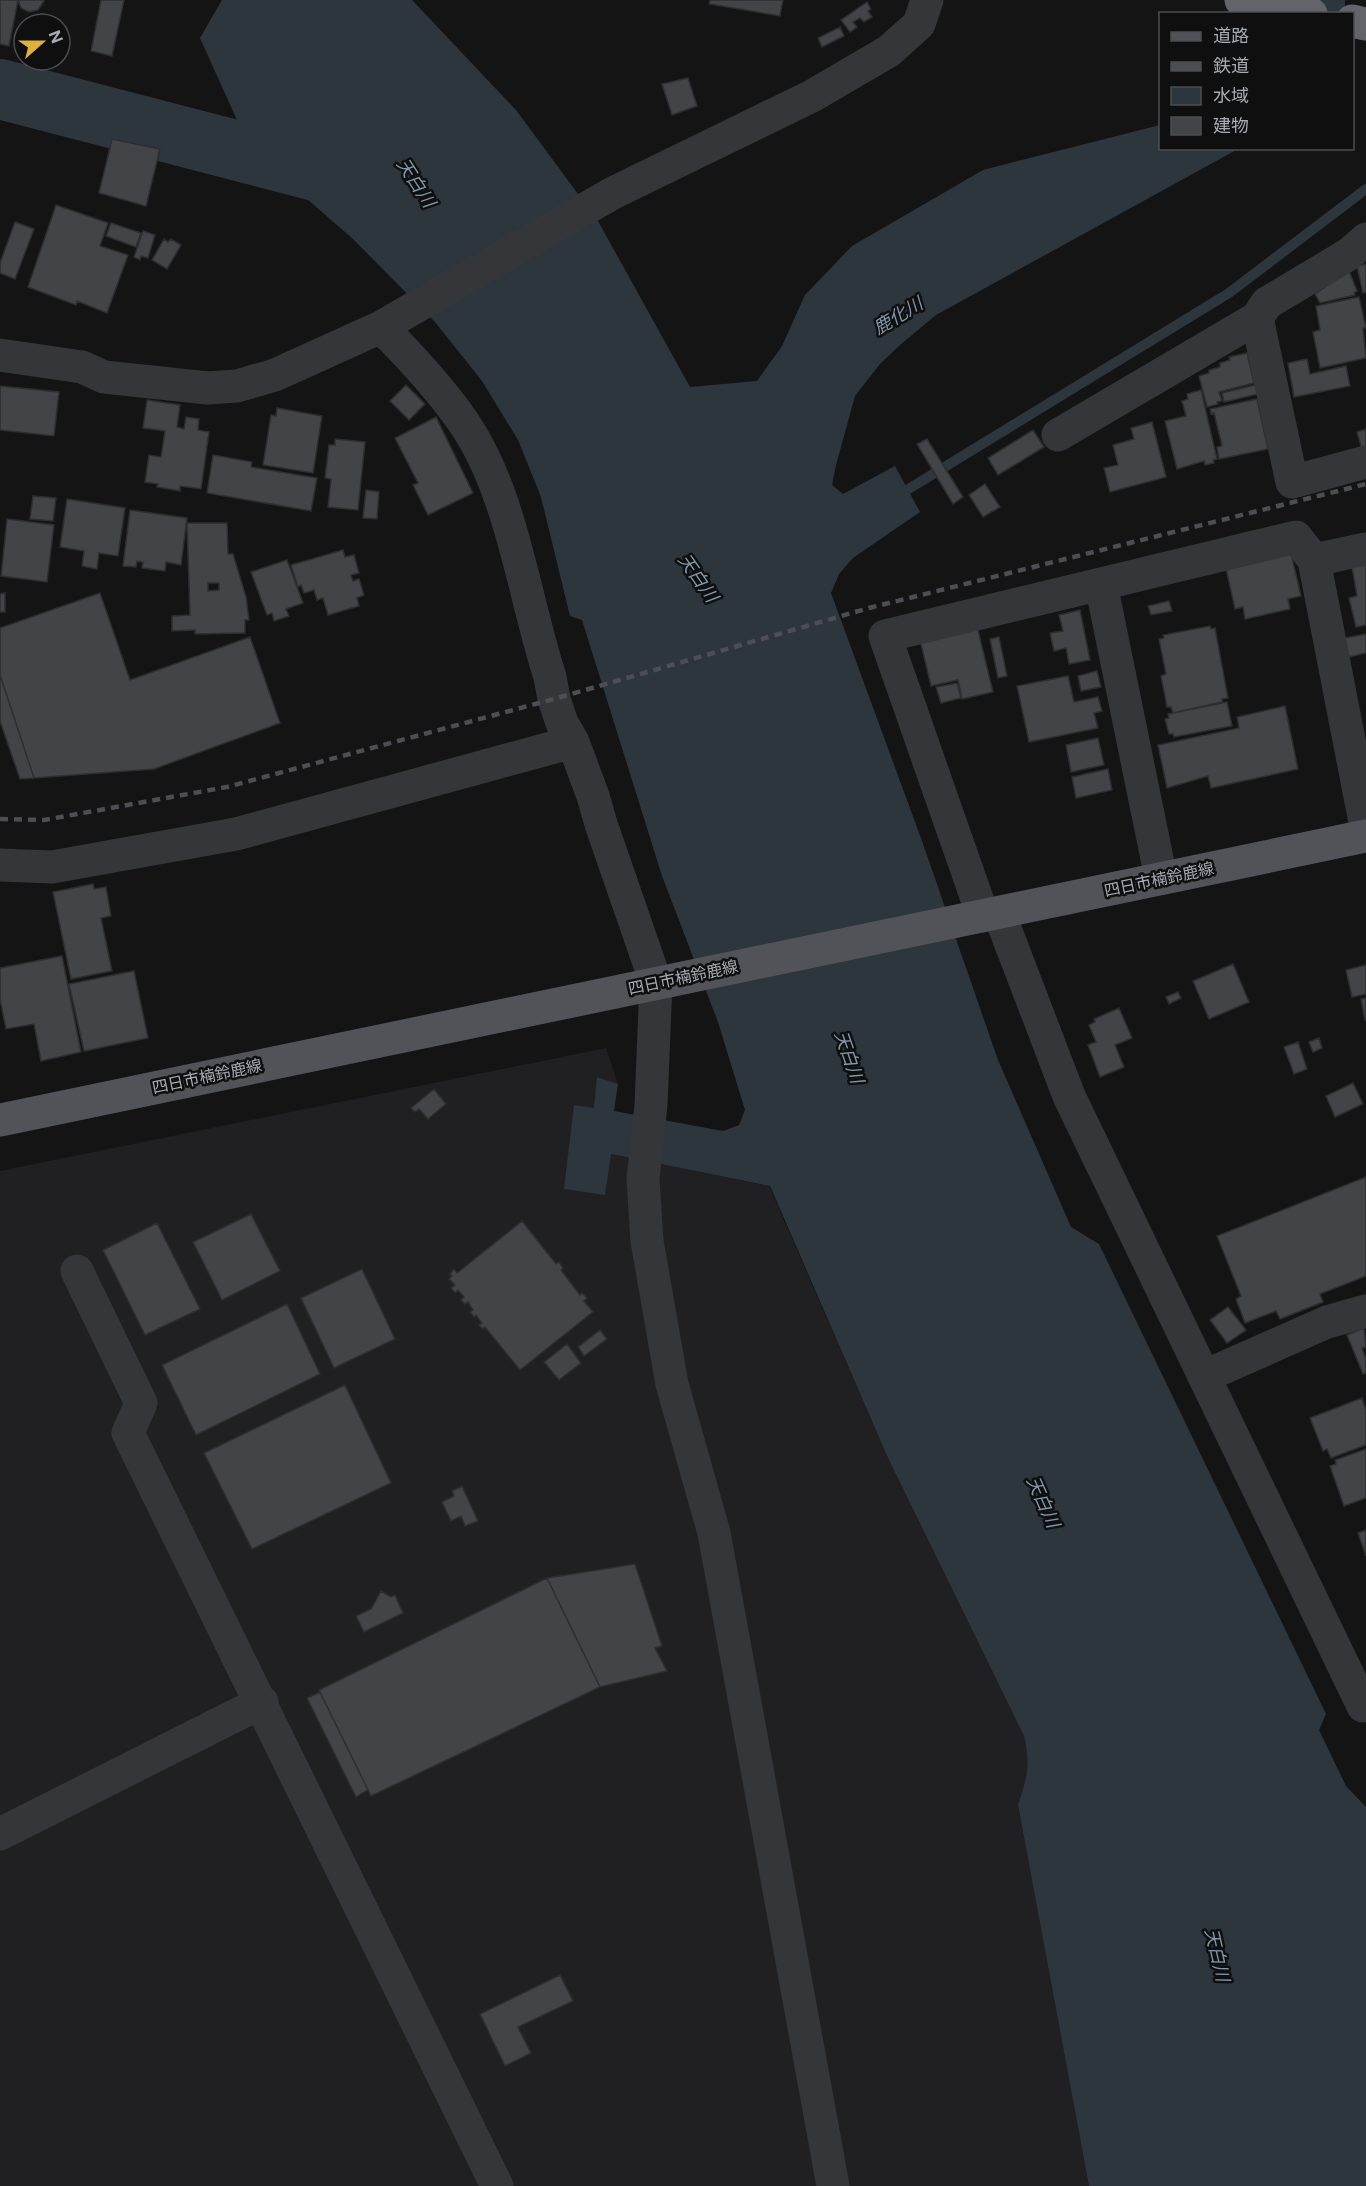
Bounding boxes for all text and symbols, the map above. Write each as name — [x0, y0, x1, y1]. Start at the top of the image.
north arrow — [12, 12, 72, 72]
legend — [1159, 12, 1354, 150]
text: 道路 — [1213, 25, 1249, 46]
text: N — [44, 28, 67, 46]
text: 鉄道 — [1213, 55, 1249, 76]
text: 水域 — [1213, 85, 1249, 106]
text: 建物 — [1213, 115, 1249, 136]
water label: 天白川 — [393, 154, 441, 213]
water label: 鹿化川 — [869, 292, 928, 338]
water label: 天白川 — [674, 550, 724, 607]
street label: 四日市楠鈴鹿線 — [1102, 859, 1216, 900]
street label: 四日市楠鈴鹿線 — [626, 957, 740, 998]
water label: 天白川 — [831, 1028, 869, 1088]
street label: 四日市楠鈴鹿線 — [150, 1056, 264, 1097]
water label: 天白川 — [1023, 1473, 1065, 1533]
water label: 天白川 — [1201, 1926, 1234, 1986]

